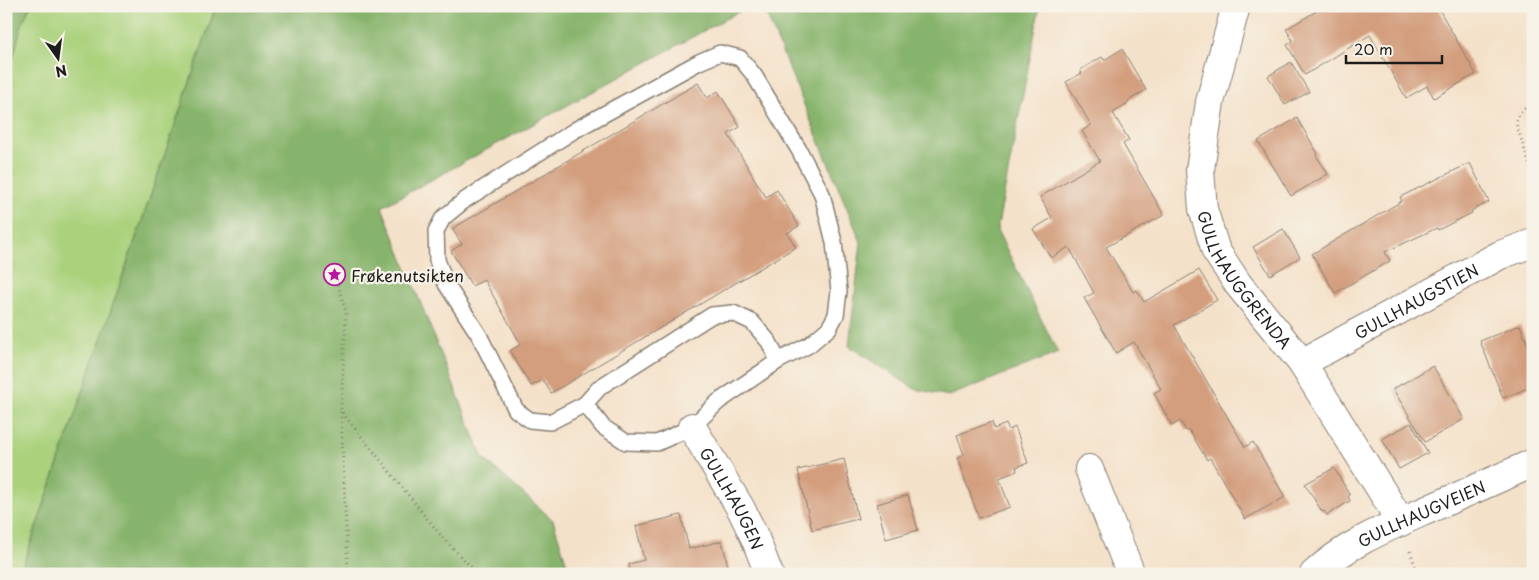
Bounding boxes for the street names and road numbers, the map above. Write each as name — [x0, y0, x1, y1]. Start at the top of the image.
street label: GULLHAUGGRENDA — [1192, 207, 1298, 354]
street label: GULLHAUGSTIEN — [1350, 257, 1483, 344]
street label: GULLHAUGEN — [695, 442, 770, 553]
street label: GULLHAUGVEIEN — [1353, 474, 1489, 553]

